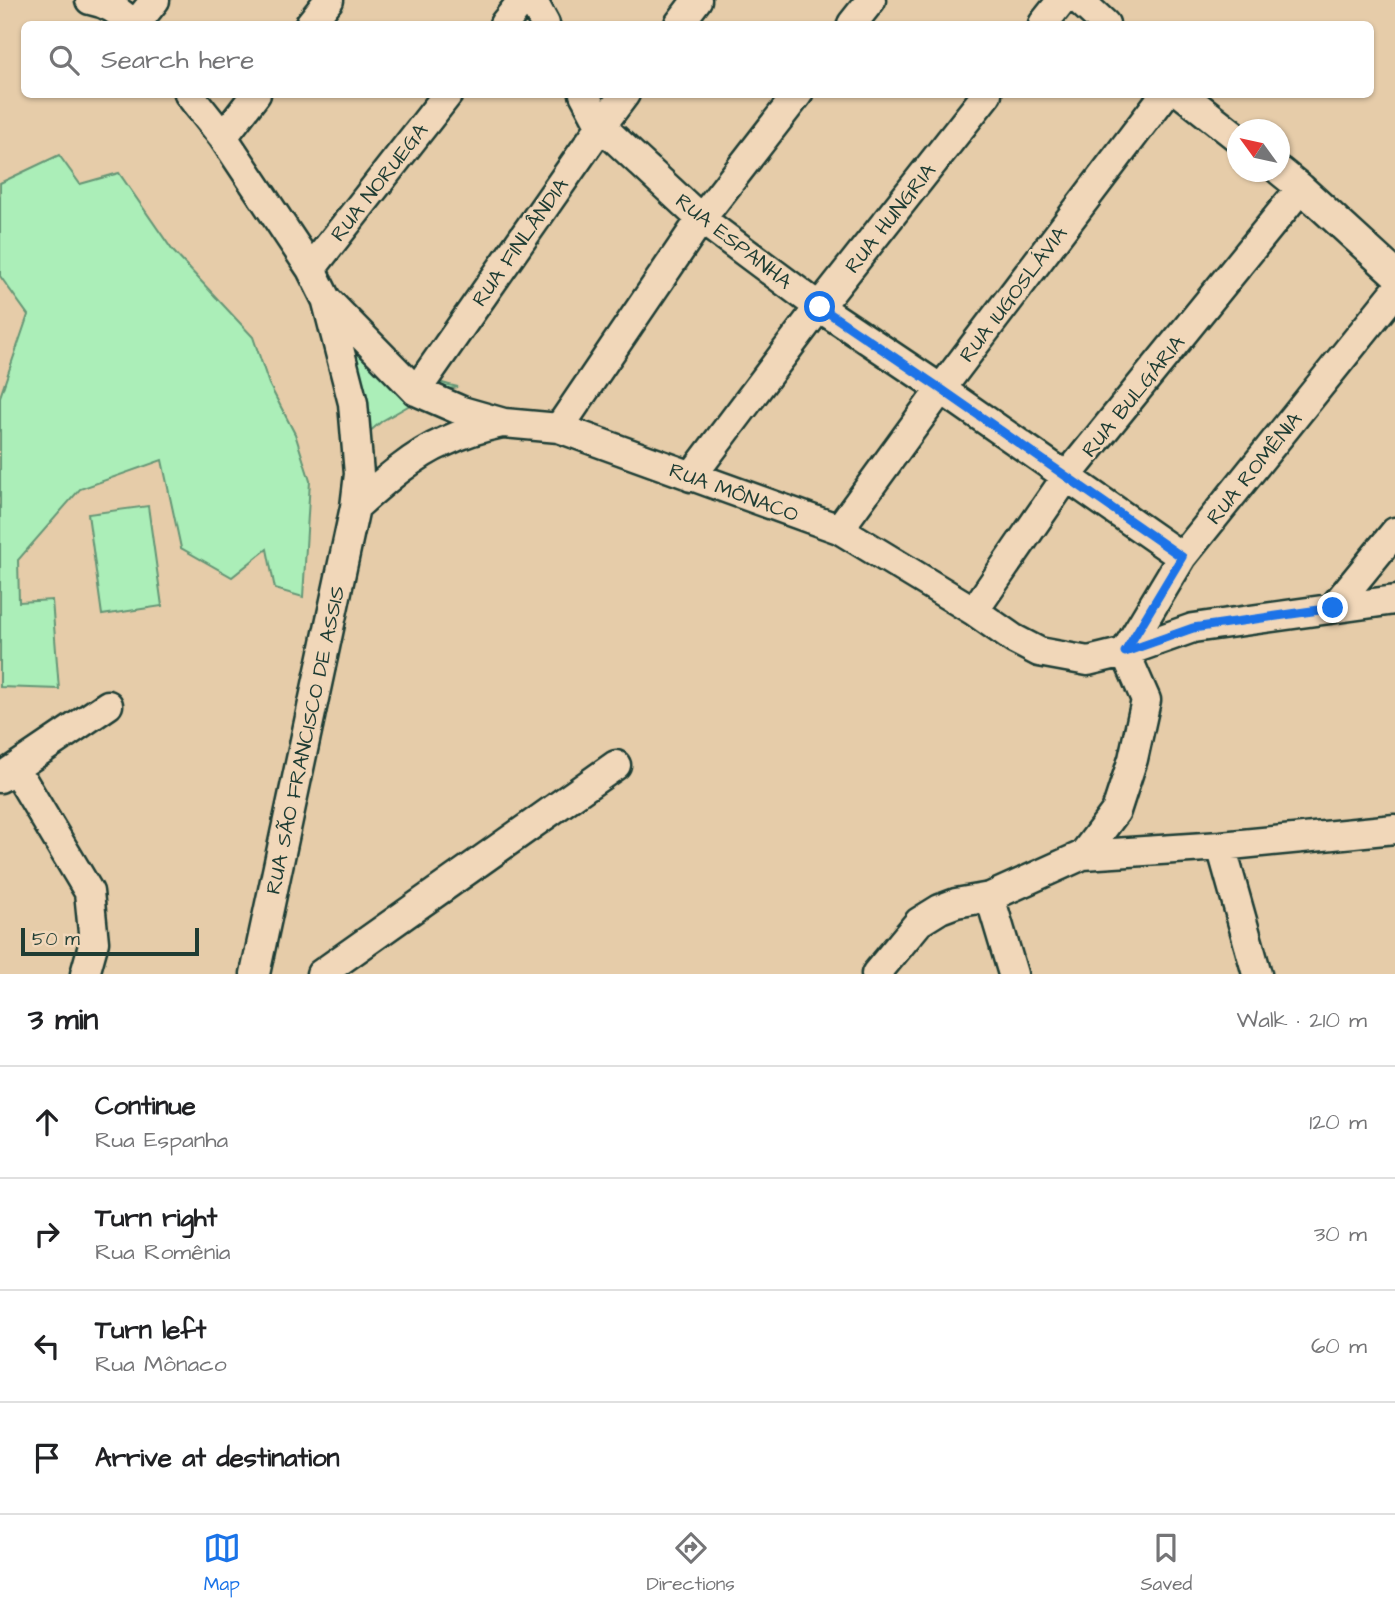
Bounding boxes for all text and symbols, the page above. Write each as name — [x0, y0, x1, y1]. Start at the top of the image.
search box — [21, 21, 1374, 98]
icon: search — [45, 41, 83, 79]
text: Search here — [101, 42, 254, 78]
street label: RUA NORUEGA — [324, 117, 435, 248]
north arrow — [1227, 119, 1290, 182]
street label: RUA HUNGRIA — [838, 157, 943, 279]
street label: RUA FINLÂNDIA — [465, 172, 576, 312]
street label: RUA ESPANHA — [669, 187, 798, 296]
street label: RUA IUGOSLÁVIA — [953, 220, 1074, 368]
route start — [804, 291, 835, 322]
street label: RUA BULGÁRIA — [1075, 329, 1192, 464]
street label: RUA ROMÊNIA — [1200, 405, 1309, 531]
street label: RUA MÔNACO — [665, 456, 803, 529]
street label: RUA SÃO FRANCISCO DE ASSIS — [259, 583, 352, 897]
route end — [1317, 592, 1348, 623]
scale bar — [21, 925, 200, 957]
text: 50 m — [32, 926, 80, 953]
text: 3 min — [28, 999, 98, 1041]
text: Walk · 210 m — [1237, 1004, 1367, 1036]
text: Continue — [95, 1088, 196, 1124]
icon: ahead — [28, 1103, 66, 1141]
text: 120 m — [1309, 1106, 1367, 1138]
text: Rua Espanha — [95, 1124, 228, 1156]
text: Turn right — [95, 1200, 217, 1236]
icon: right — [28, 1215, 66, 1253]
text: 30 m — [1314, 1218, 1367, 1250]
text: Rua Romênia — [95, 1236, 230, 1268]
text: Turn left — [95, 1312, 206, 1348]
icon: left — [28, 1327, 66, 1365]
text: 60 m — [1311, 1330, 1367, 1362]
text: Rua Mônaco — [95, 1348, 227, 1380]
icon: arrive — [28, 1439, 66, 1477]
text: Arrive at destination — [95, 1440, 340, 1476]
tab: Map — [203, 1529, 241, 1598]
tab: Directions — [646, 1529, 735, 1598]
tab: Saved — [1140, 1529, 1192, 1598]

